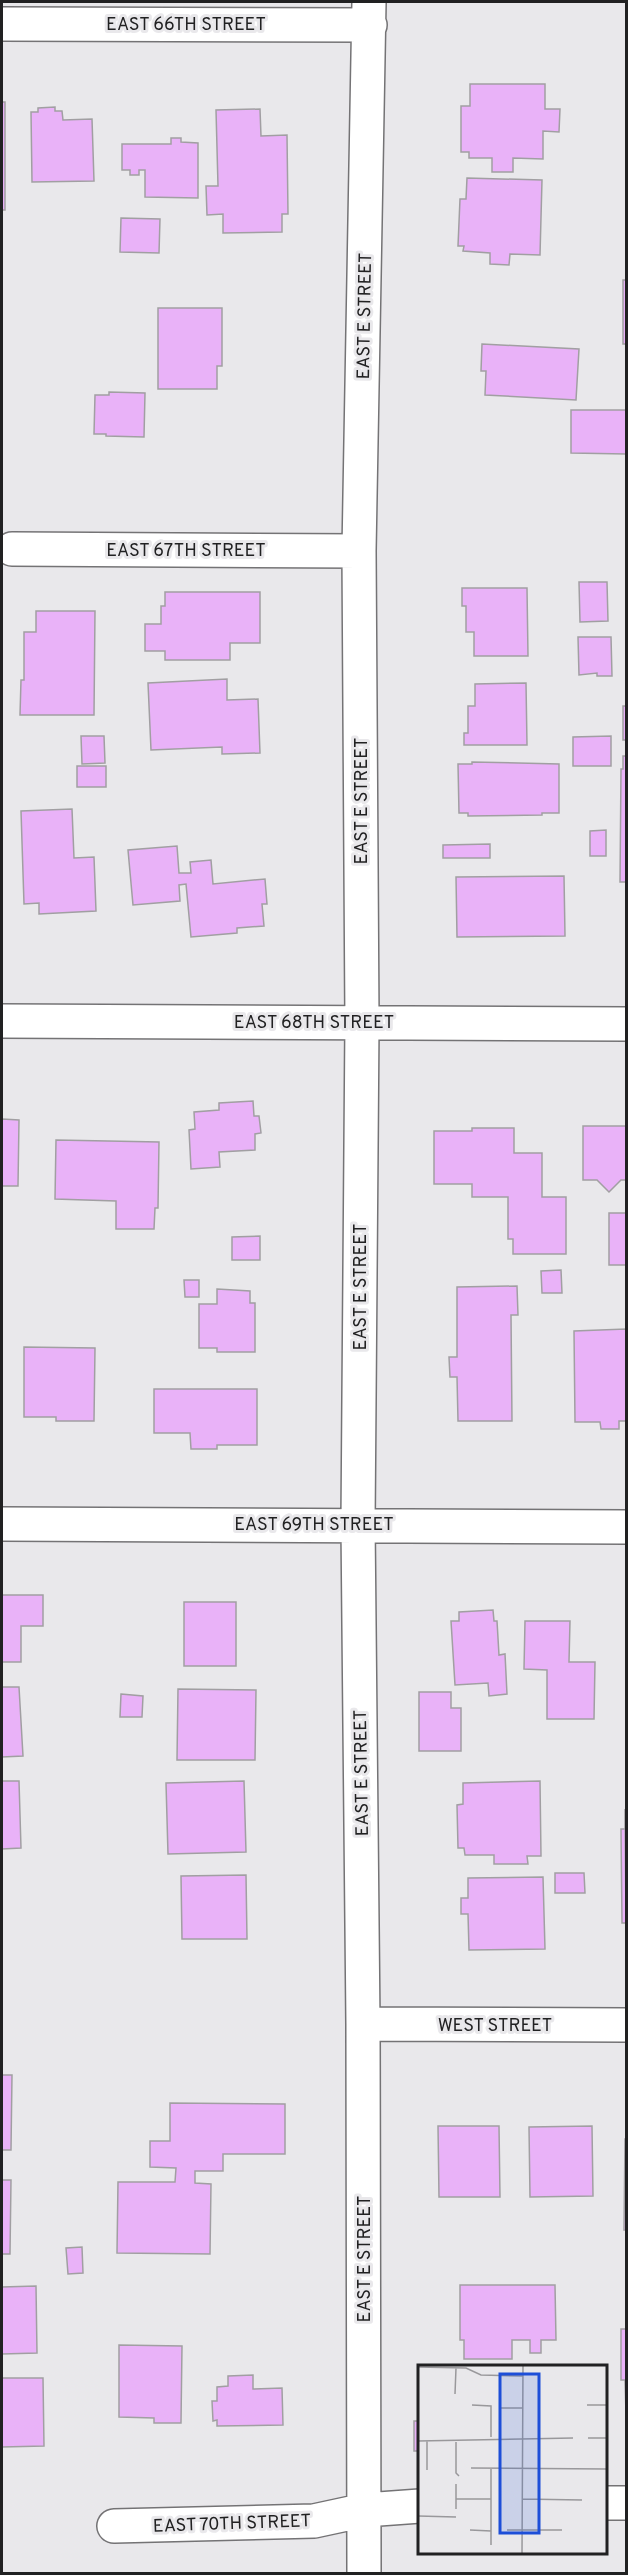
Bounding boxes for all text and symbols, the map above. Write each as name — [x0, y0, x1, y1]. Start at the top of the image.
street label: EAST 66TH STREET — [106, 14, 266, 37]
street label: EAST E STREET — [353, 252, 378, 380]
street label: EAST 67TH STREET — [106, 540, 266, 563]
street label: EAST E STREET — [351, 738, 374, 864]
street label: EAST 68TH STREET — [234, 1012, 394, 1035]
street label: EAST E STREET — [350, 1224, 373, 1350]
street label: EAST 69TH STREET — [234, 1514, 394, 1537]
street label: EAST E STREET — [350, 1709, 375, 1837]
street label: WEST STREET — [438, 2015, 552, 2038]
street label: EAST E STREET — [354, 2196, 377, 2322]
inset map — [418, 2365, 607, 2554]
street label: EAST 70TH STREET — [153, 2510, 312, 2539]

